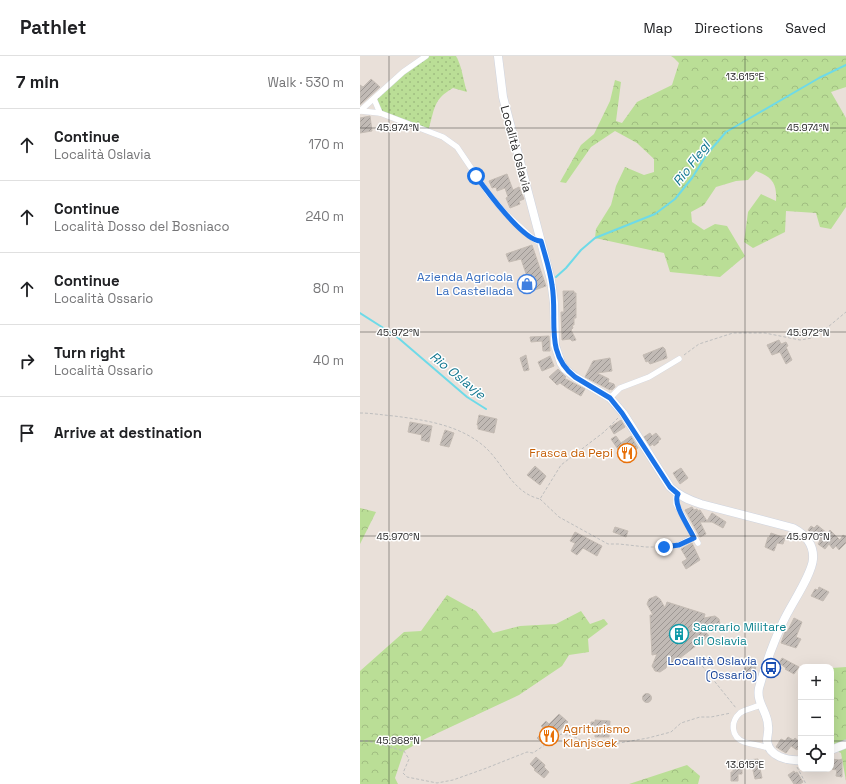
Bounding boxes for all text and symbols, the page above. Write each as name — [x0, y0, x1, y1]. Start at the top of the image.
text: Pathlet — [20, 15, 86, 40]
text: Map — [643, 19, 673, 37]
text: Directions — [695, 19, 763, 37]
text: Saved — [785, 19, 826, 37]
text: 13.615°E — [726, 70, 765, 83]
text: 7 min — [16, 71, 59, 93]
text: Walk · 530 m — [267, 74, 344, 91]
street label: Località Oslavia — [497, 104, 535, 194]
text: 45.974°N — [377, 121, 419, 134]
text: 45.974°N — [787, 121, 829, 134]
text: Continue — [54, 127, 120, 146]
icon: ahead — [16, 134, 38, 156]
text: 170 m — [308, 136, 344, 153]
water label: Rio Flegl — [669, 136, 715, 189]
text: Località Oslavia — [54, 146, 151, 163]
route start — [467, 167, 485, 185]
text: Continue — [54, 199, 120, 218]
icon: ahead — [16, 206, 38, 228]
text: 240 m — [306, 208, 344, 225]
text: Località Dosso del Bosniaco — [54, 218, 230, 235]
place label: Azienda Agricola La Castellada — [417, 269, 513, 299]
text: Continue — [54, 271, 120, 290]
shop icon: Azienda Agricola La Castellada — [516, 273, 538, 295]
icon: ahead — [16, 278, 38, 300]
text: 80 m — [313, 280, 344, 297]
text: Località Ossario — [54, 290, 153, 307]
text: 45.972°N — [377, 326, 419, 339]
text: 45.972°N — [787, 326, 829, 339]
text: Turn right — [54, 343, 125, 362]
water label: Rio Oslavje — [426, 348, 490, 404]
icon: right — [16, 350, 38, 372]
text: 40 m — [313, 352, 344, 369]
text: Località Ossario — [54, 362, 153, 379]
icon: arrive — [16, 422, 38, 444]
text: Arrive at destination — [54, 423, 202, 442]
restaurant icon: Frasca da Pepi — [616, 442, 638, 464]
place label: Frasca da Pepi — [529, 445, 613, 461]
text: 45.970°N — [376, 530, 420, 543]
text: 45.970°N — [786, 530, 830, 543]
route end — [655, 538, 673, 556]
place label: Sacrario Militare di Oslavia — [693, 619, 786, 649]
building icon: Sacrario Militare di Oslavia — [668, 623, 690, 645]
place label: Località Oslavia (Ossario) — [667, 653, 757, 683]
bus stop icon: Località Oslavia (Ossario) — [760, 657, 782, 679]
map controls — [798, 664, 834, 772]
button: + — [798, 664, 834, 700]
button: − — [798, 700, 834, 736]
place label: Agriturismo Klanjscek — [563, 721, 630, 751]
restaurant icon: Agriturismo Klanjscek — [538, 725, 560, 747]
text: 45.968°N — [376, 734, 420, 747]
button: locate — [798, 736, 834, 772]
text: 13.615°E — [726, 758, 765, 771]

